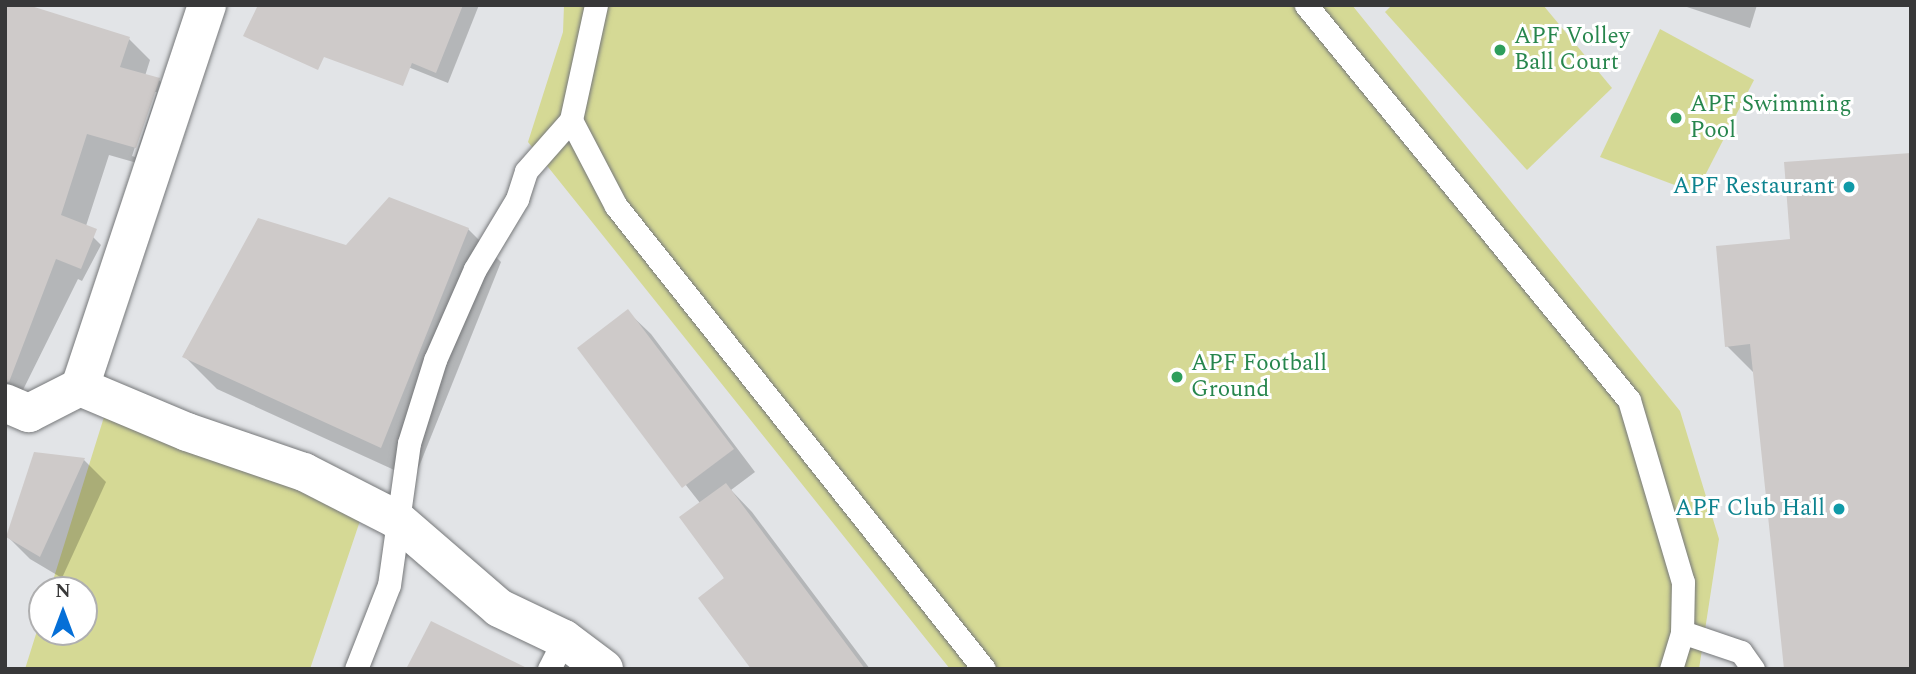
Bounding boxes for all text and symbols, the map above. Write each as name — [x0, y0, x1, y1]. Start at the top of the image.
place label: APF Volley Ball Court — [1514, 23, 1630, 77]
marker: APF Volley Ball Court — [1492, 42, 1508, 58]
place label: APF Swimming Pool — [1690, 91, 1851, 145]
marker: APF Swimming Pool — [1668, 110, 1684, 126]
place label: APF Restaurant — [1673, 173, 1835, 201]
marker: APF Restaurant — [1841, 179, 1857, 195]
place label: APF Football Ground — [1191, 350, 1327, 404]
marker: APF Football Ground — [1169, 369, 1185, 385]
place label: APF Club Hall — [1675, 495, 1825, 523]
marker: APF Club Hall — [1831, 501, 1847, 517]
north arrow — [28, 576, 98, 646]
text: N — [55, 577, 71, 606]

